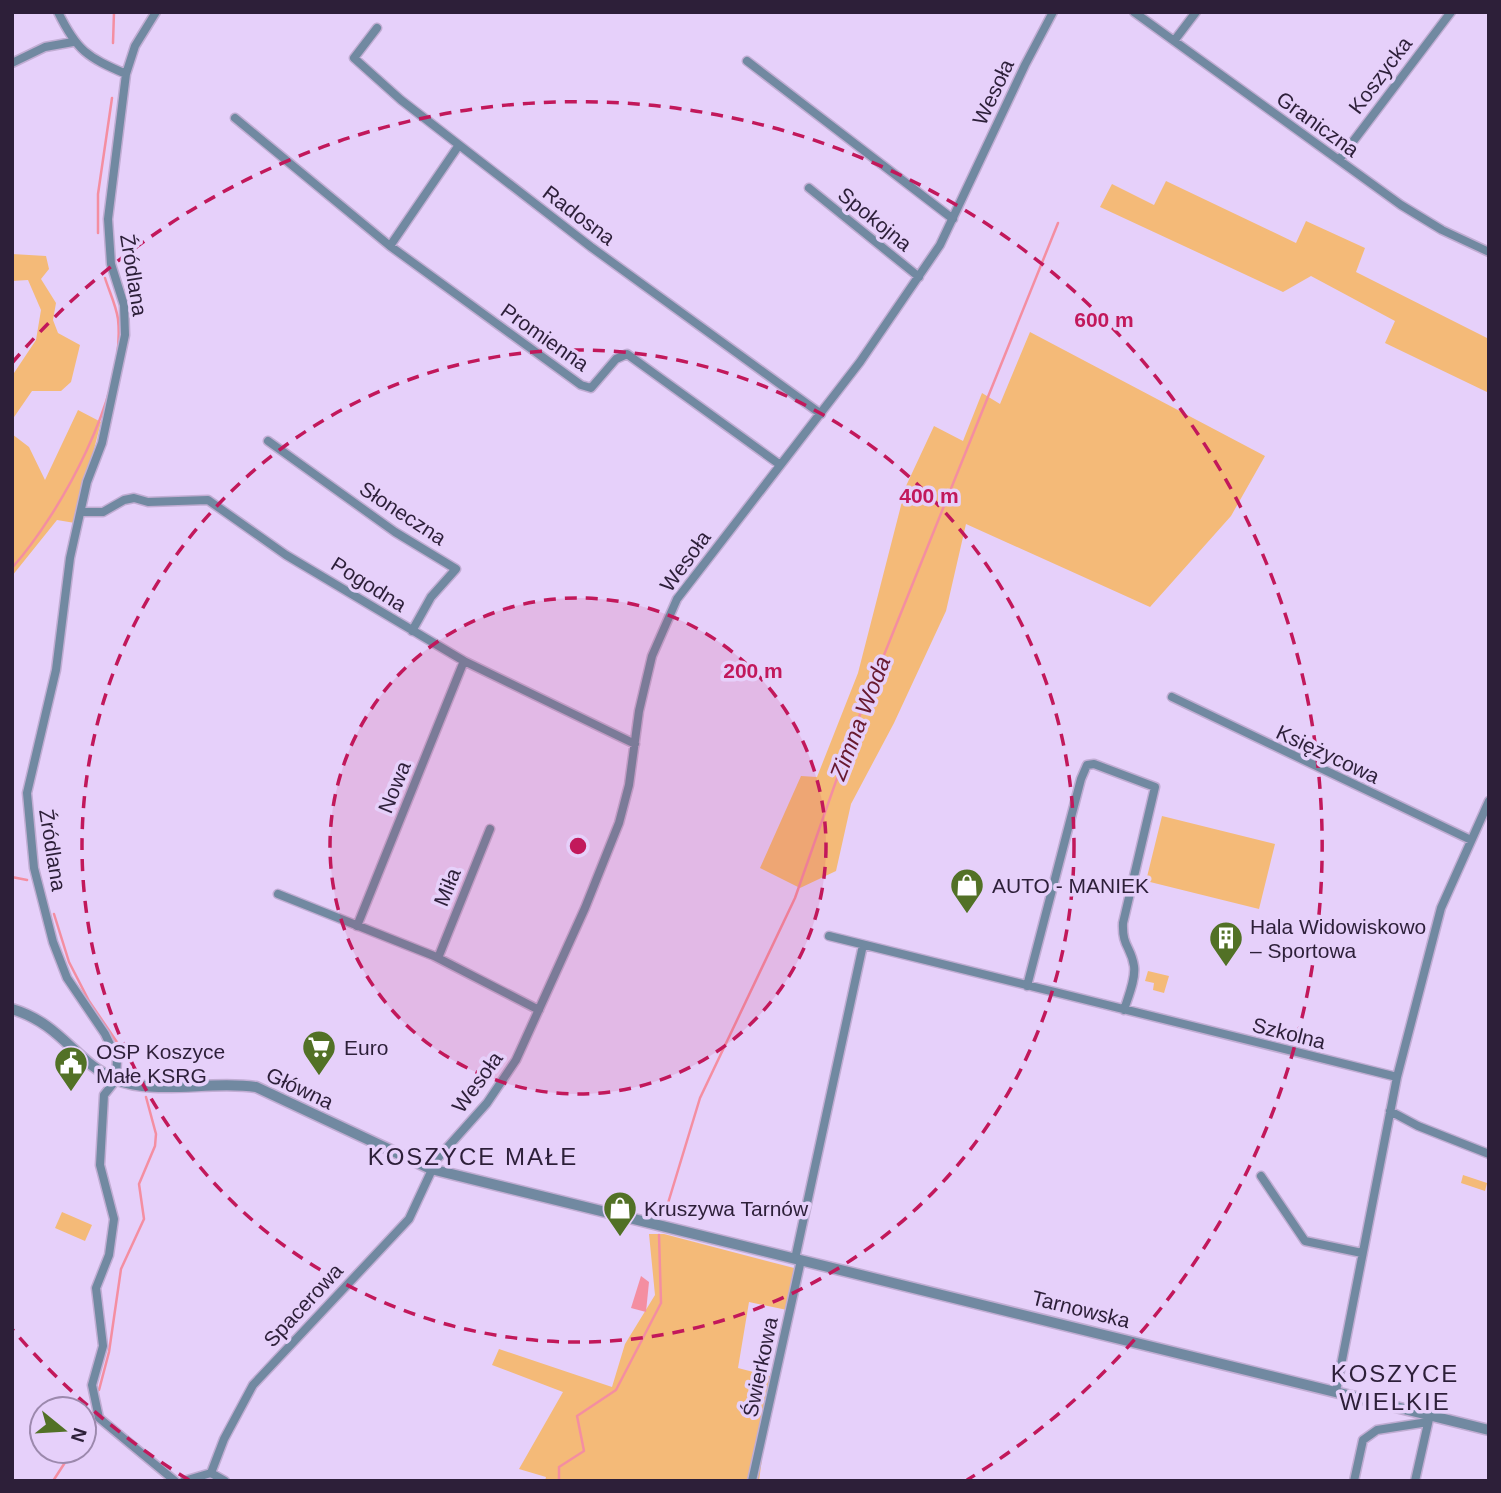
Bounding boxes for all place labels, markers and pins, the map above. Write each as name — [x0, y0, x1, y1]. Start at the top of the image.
centre of rings — [566, 834, 590, 858]
shop icon: AUTO - MANIEK — [948, 866, 986, 915]
place label: AUTO - MANIEK — [992, 874, 1149, 897]
place label: Hala Widowiskowo – Sportowa — [1250, 915, 1426, 962]
building icon: Hala Widowiskowo – Sportowa — [1207, 919, 1245, 968]
supermarket icon: Euro — [300, 1028, 338, 1077]
place label: Euro — [344, 1036, 388, 1059]
place label: OSP Koszyce Małe KSRG — [96, 1040, 225, 1087]
public building icon: OSP Koszyce Małe KSRG — [52, 1044, 90, 1093]
shop icon: Kruszywa Tarnów — [601, 1189, 639, 1238]
place label: Kruszywa Tarnów — [644, 1197, 809, 1220]

